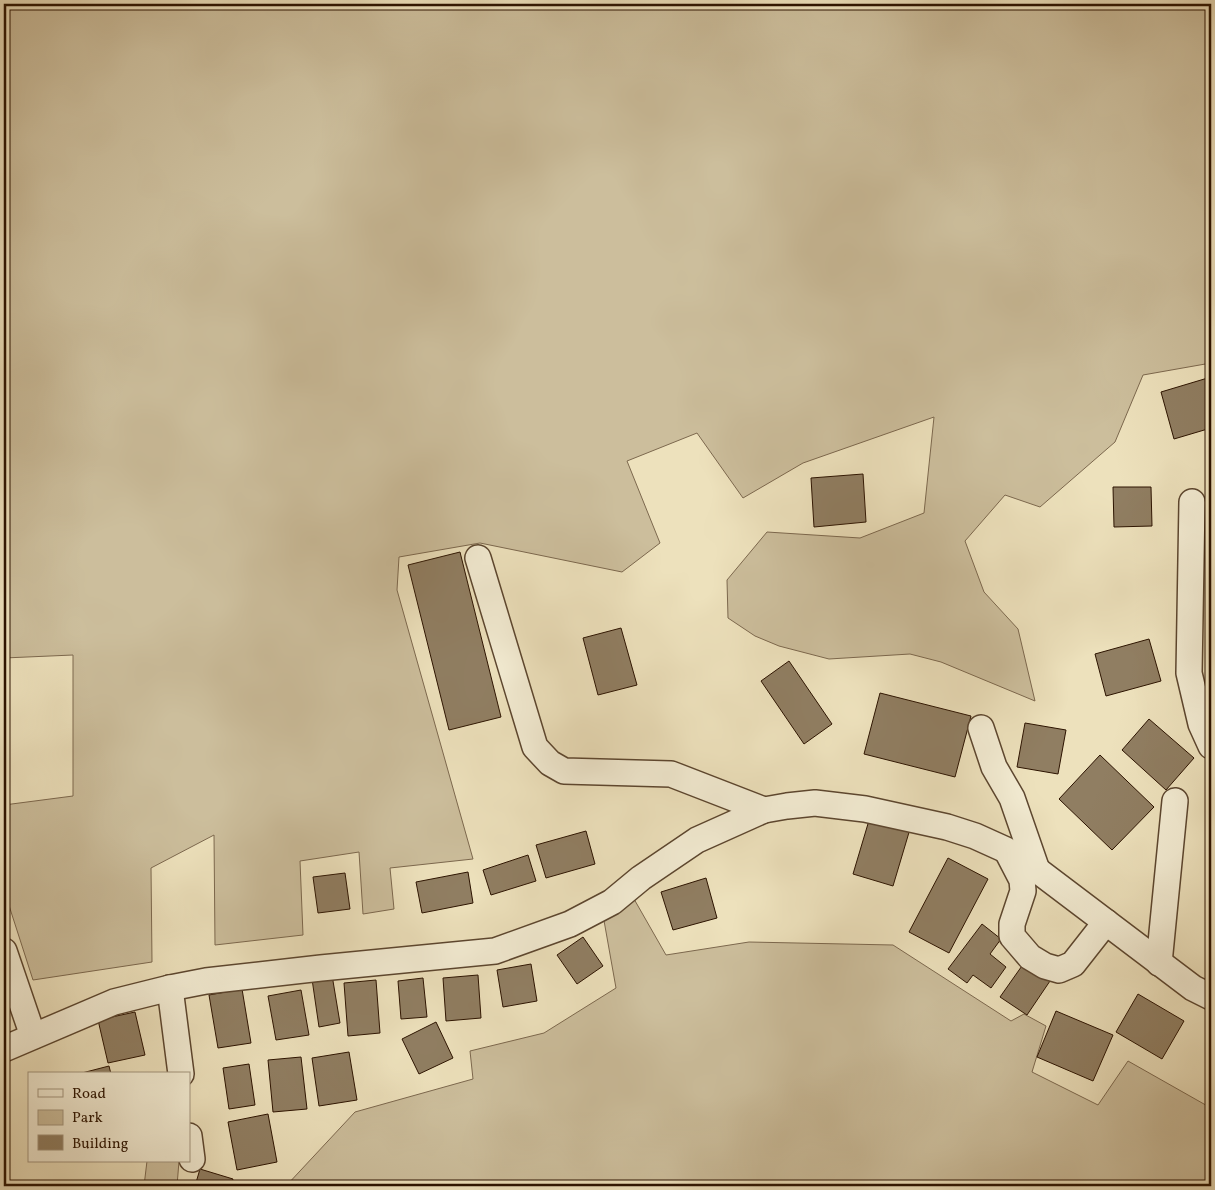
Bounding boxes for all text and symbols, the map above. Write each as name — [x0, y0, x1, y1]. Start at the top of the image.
legend — [28, 1072, 190, 1162]
text: Road — [72, 1084, 106, 1105]
text: Park — [72, 1108, 103, 1129]
text: Building — [72, 1134, 129, 1155]

